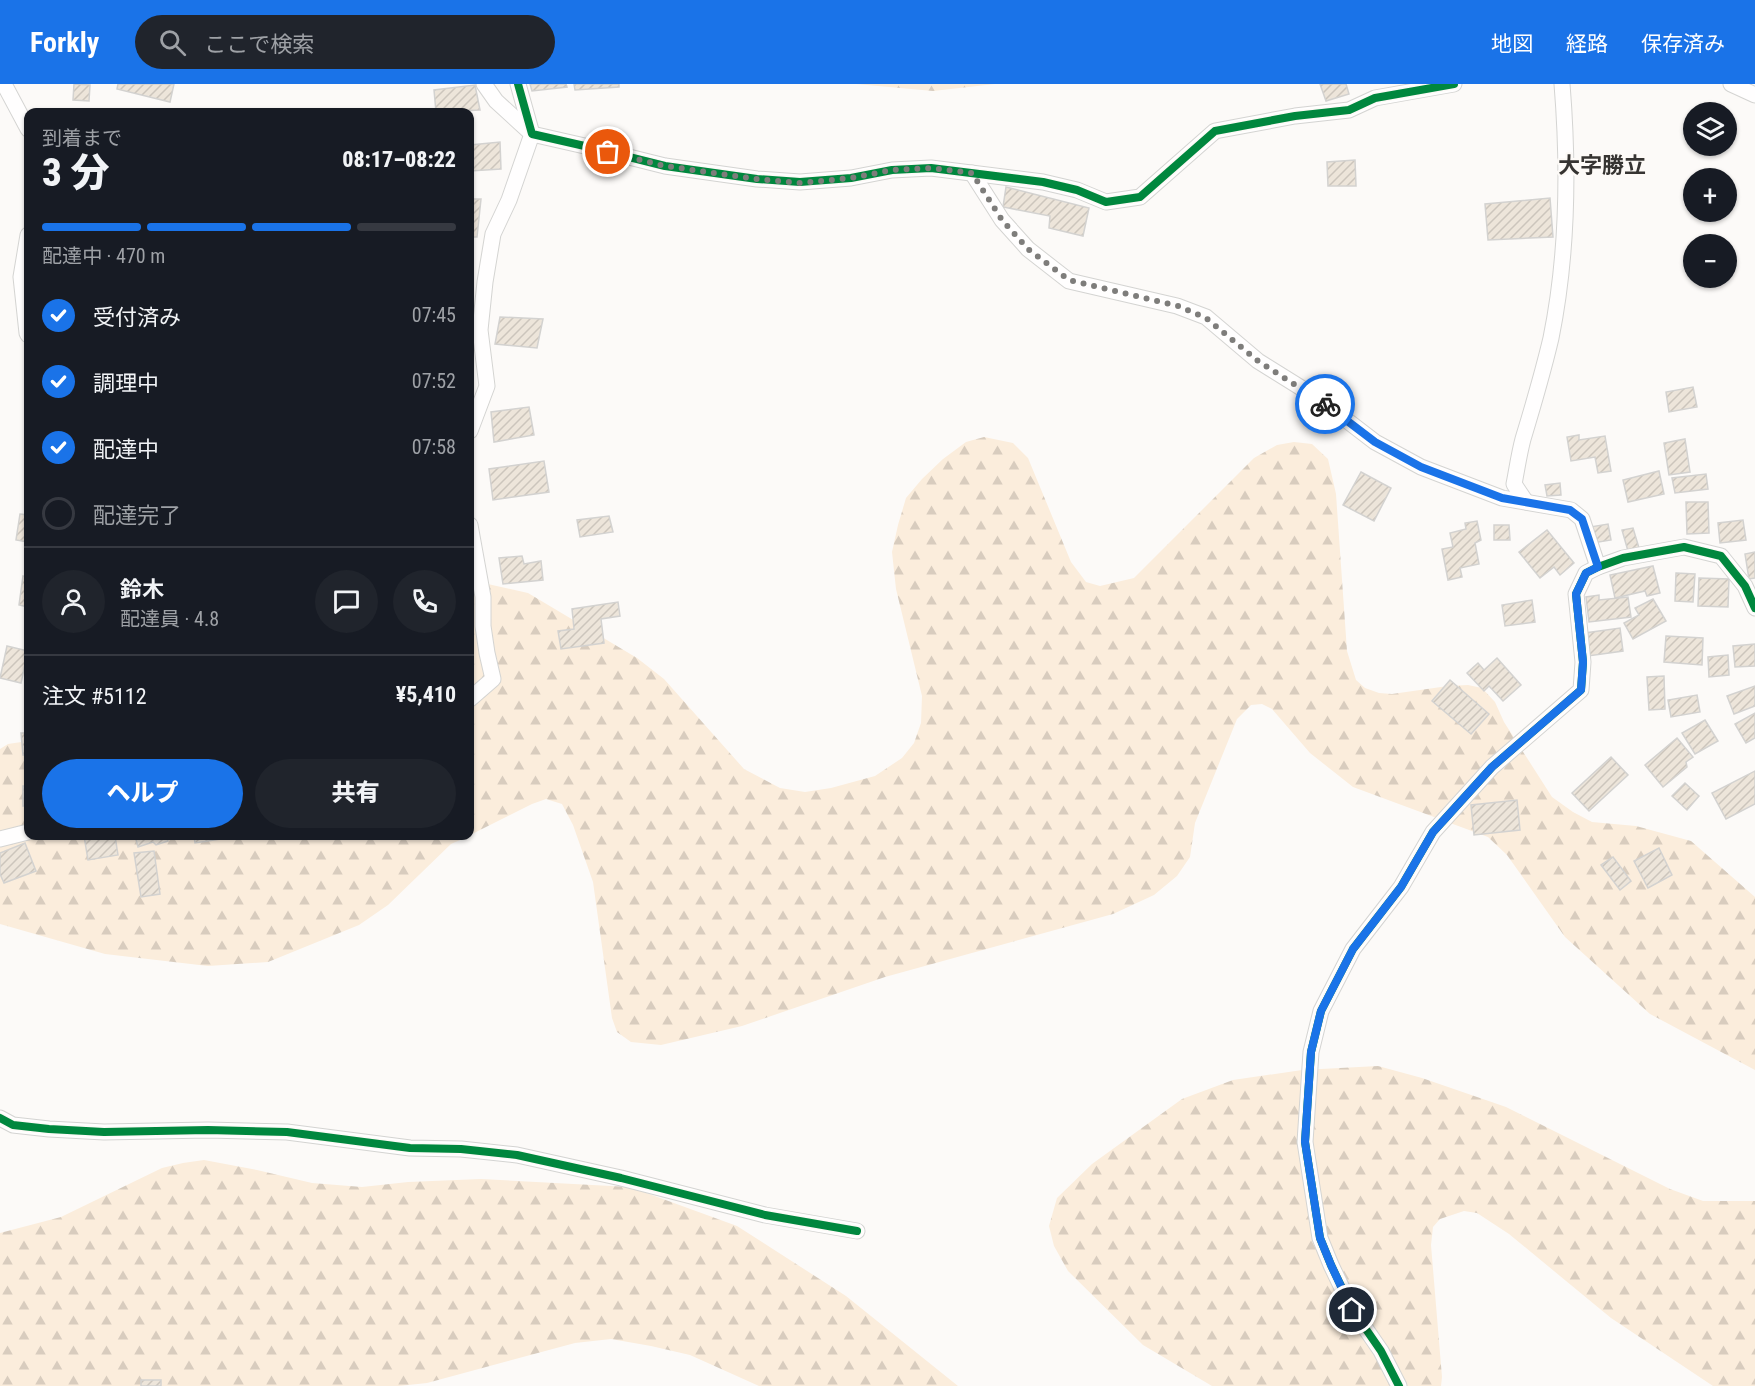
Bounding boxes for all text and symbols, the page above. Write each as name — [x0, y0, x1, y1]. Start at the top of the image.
search box — [135, 15, 555, 69]
text: Forkly — [30, 26, 99, 59]
icon: search — [156, 26, 189, 59]
text: ここで検索 — [204, 32, 314, 57]
text: 地図 — [1491, 32, 1533, 56]
text: 経路 — [1566, 32, 1608, 56]
text: 保存済み — [1641, 32, 1725, 56]
map controls — [1683, 102, 1737, 288]
button: layers — [1683, 102, 1737, 156]
text: 到着まで — [42, 126, 122, 150]
pin — [582, 126, 633, 177]
icon: bag — [591, 135, 624, 168]
text: 08:17–08:22 — [342, 147, 456, 172]
text: 3 分 — [42, 150, 110, 196]
district label: 大字勝立 — [1558, 153, 1646, 178]
button: + — [1683, 168, 1737, 222]
button: − — [1683, 234, 1737, 288]
text: 配達中 · 470 m — [42, 244, 165, 268]
icon: check — [42, 299, 75, 332]
text: 07:45 — [412, 303, 456, 327]
text: 受付済み — [93, 305, 181, 330]
icon: check — [42, 365, 75, 398]
text: 07:52 — [412, 369, 456, 393]
text: 調理中 — [93, 371, 159, 396]
courier — [1295, 374, 1355, 434]
icon: bike — [1309, 388, 1342, 421]
icon: check — [42, 431, 75, 464]
text: 07:58 — [412, 435, 456, 459]
text: 配達中 — [93, 437, 159, 462]
text: 配達完了 — [93, 503, 181, 528]
button: person — [42, 570, 105, 633]
button: chat — [315, 570, 378, 633]
button: phone — [393, 570, 456, 633]
text: 鈴木 — [120, 577, 164, 602]
text: 配達員 · 4.8 — [120, 607, 219, 631]
text: ¥5,410 — [396, 682, 456, 707]
text: 注文 #5112 — [42, 684, 147, 709]
button: ヘルプ — [42, 759, 243, 828]
button: 共有 — [255, 759, 456, 828]
pin — [1326, 1284, 1377, 1335]
icon: home — [1335, 1293, 1368, 1326]

